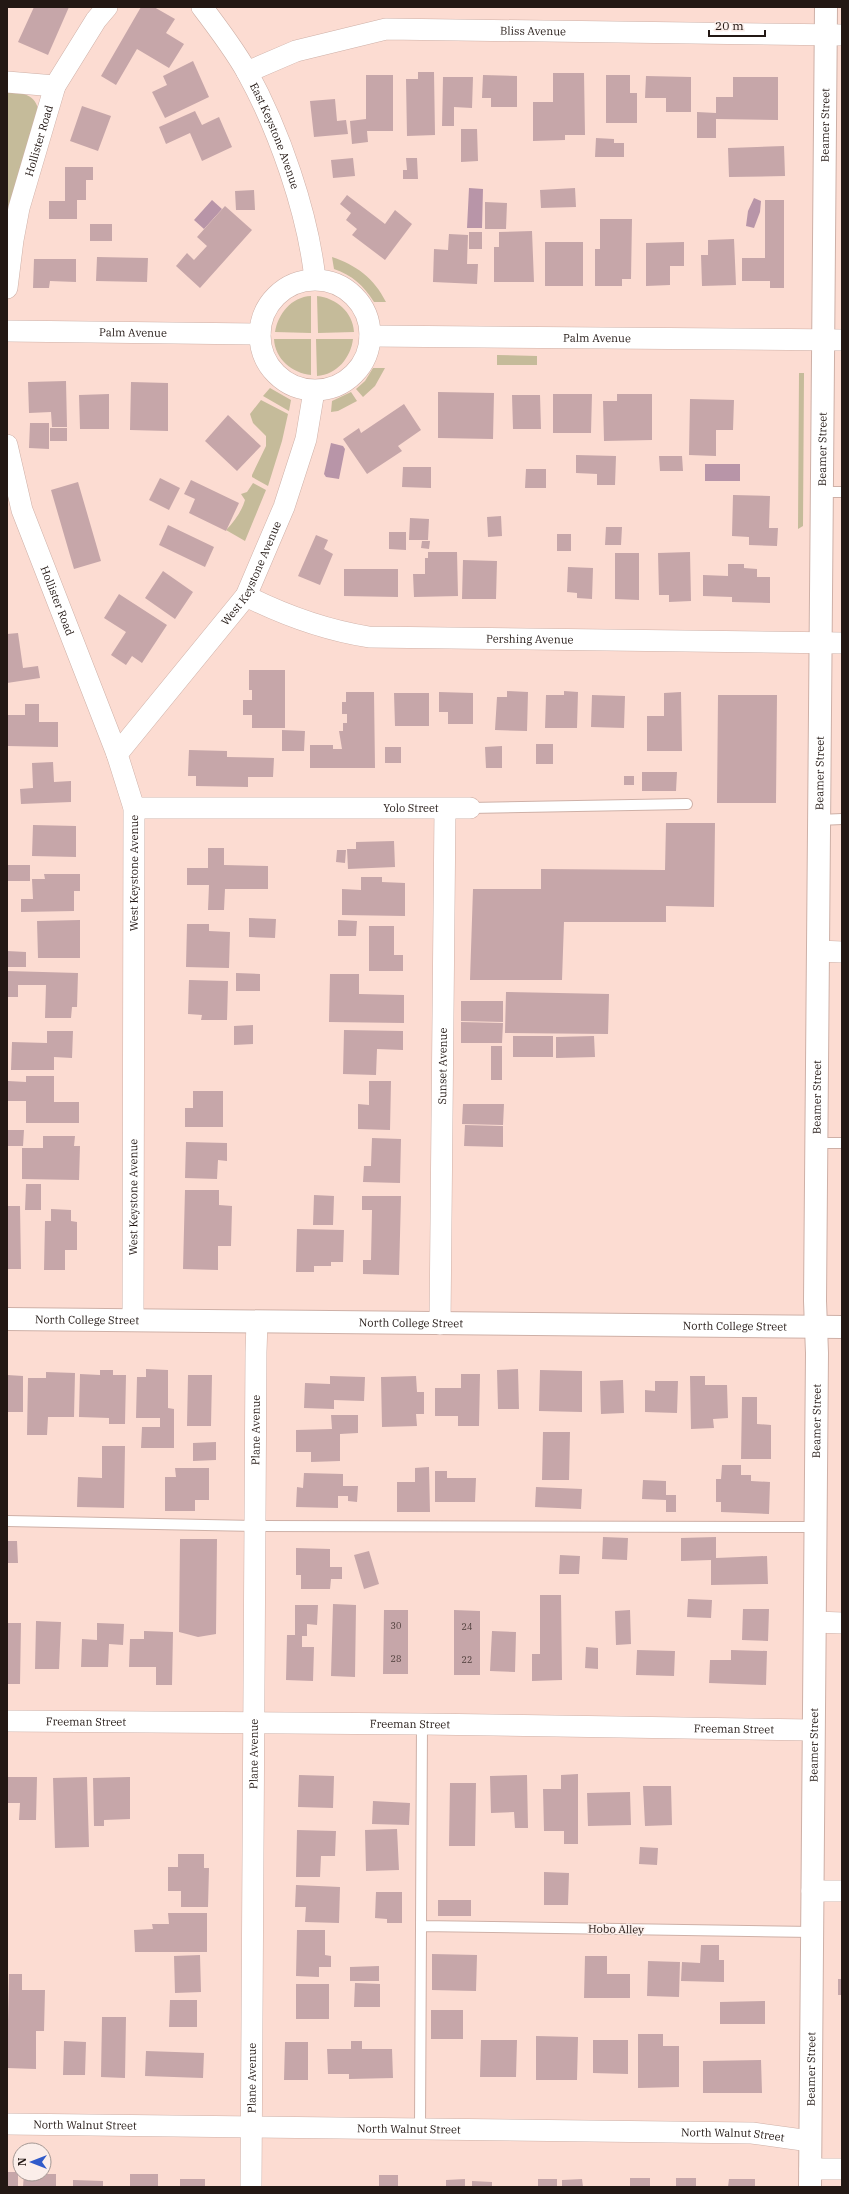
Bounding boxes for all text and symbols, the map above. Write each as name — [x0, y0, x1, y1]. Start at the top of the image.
scale bar — [709, 12, 765, 38]
text: 20 m — [715, 18, 744, 33]
street label: Bliss Avenue — [500, 24, 566, 38]
street label: East Keystone Avenue — [247, 80, 302, 191]
street label: Beamer Street — [818, 88, 832, 162]
street label: Hollister Road — [22, 103, 56, 178]
street label: Palm Avenue — [99, 325, 167, 340]
street label: Palm Avenue — [563, 331, 631, 345]
street label: Beamer Street — [815, 412, 830, 486]
street label: West Keystone Avenue — [218, 519, 284, 628]
street label: Hollister Road — [37, 564, 77, 638]
street label: Pershing Avenue — [486, 631, 574, 647]
street label: Beamer Street — [812, 736, 827, 810]
street label: Yolo Street — [383, 801, 439, 815]
street label: West Keystone Avenue — [127, 815, 141, 931]
street label: Sunset Avenue — [435, 1027, 450, 1104]
street label: Beamer Street — [809, 1060, 824, 1134]
street label: West Keystone Avenue — [126, 1139, 140, 1255]
street label: North College Street — [35, 1312, 139, 1327]
street label: North College Street — [359, 1315, 463, 1330]
street label: North College Street — [683, 1318, 787, 1333]
street label: Beamer Street — [809, 1384, 824, 1458]
street label: Plane Avenue — [248, 1395, 263, 1465]
house number: 30 — [391, 1620, 401, 1631]
house number: 24 — [462, 1621, 472, 1632]
house number: 28 — [391, 1653, 401, 1664]
house number: 22 — [462, 1654, 472, 1665]
street label: Beamer Street — [806, 1708, 821, 1782]
street label: Freeman Street — [46, 1714, 126, 1729]
street label: Freeman Street — [370, 1717, 450, 1731]
street label: Plane Avenue — [246, 1719, 261, 1789]
street label: Freeman Street — [694, 1721, 774, 1736]
street label: Hobo Alley — [588, 1922, 644, 1936]
street label: Beamer Street — [804, 2032, 818, 2106]
street label: Plane Avenue — [244, 2043, 259, 2113]
street label: North Walnut Street — [33, 2117, 137, 2133]
street label: North Walnut Street — [357, 2121, 461, 2136]
street label: North Walnut Street — [681, 2125, 786, 2144]
north arrow — [12, 2142, 52, 2182]
text: N — [15, 2157, 29, 2166]

